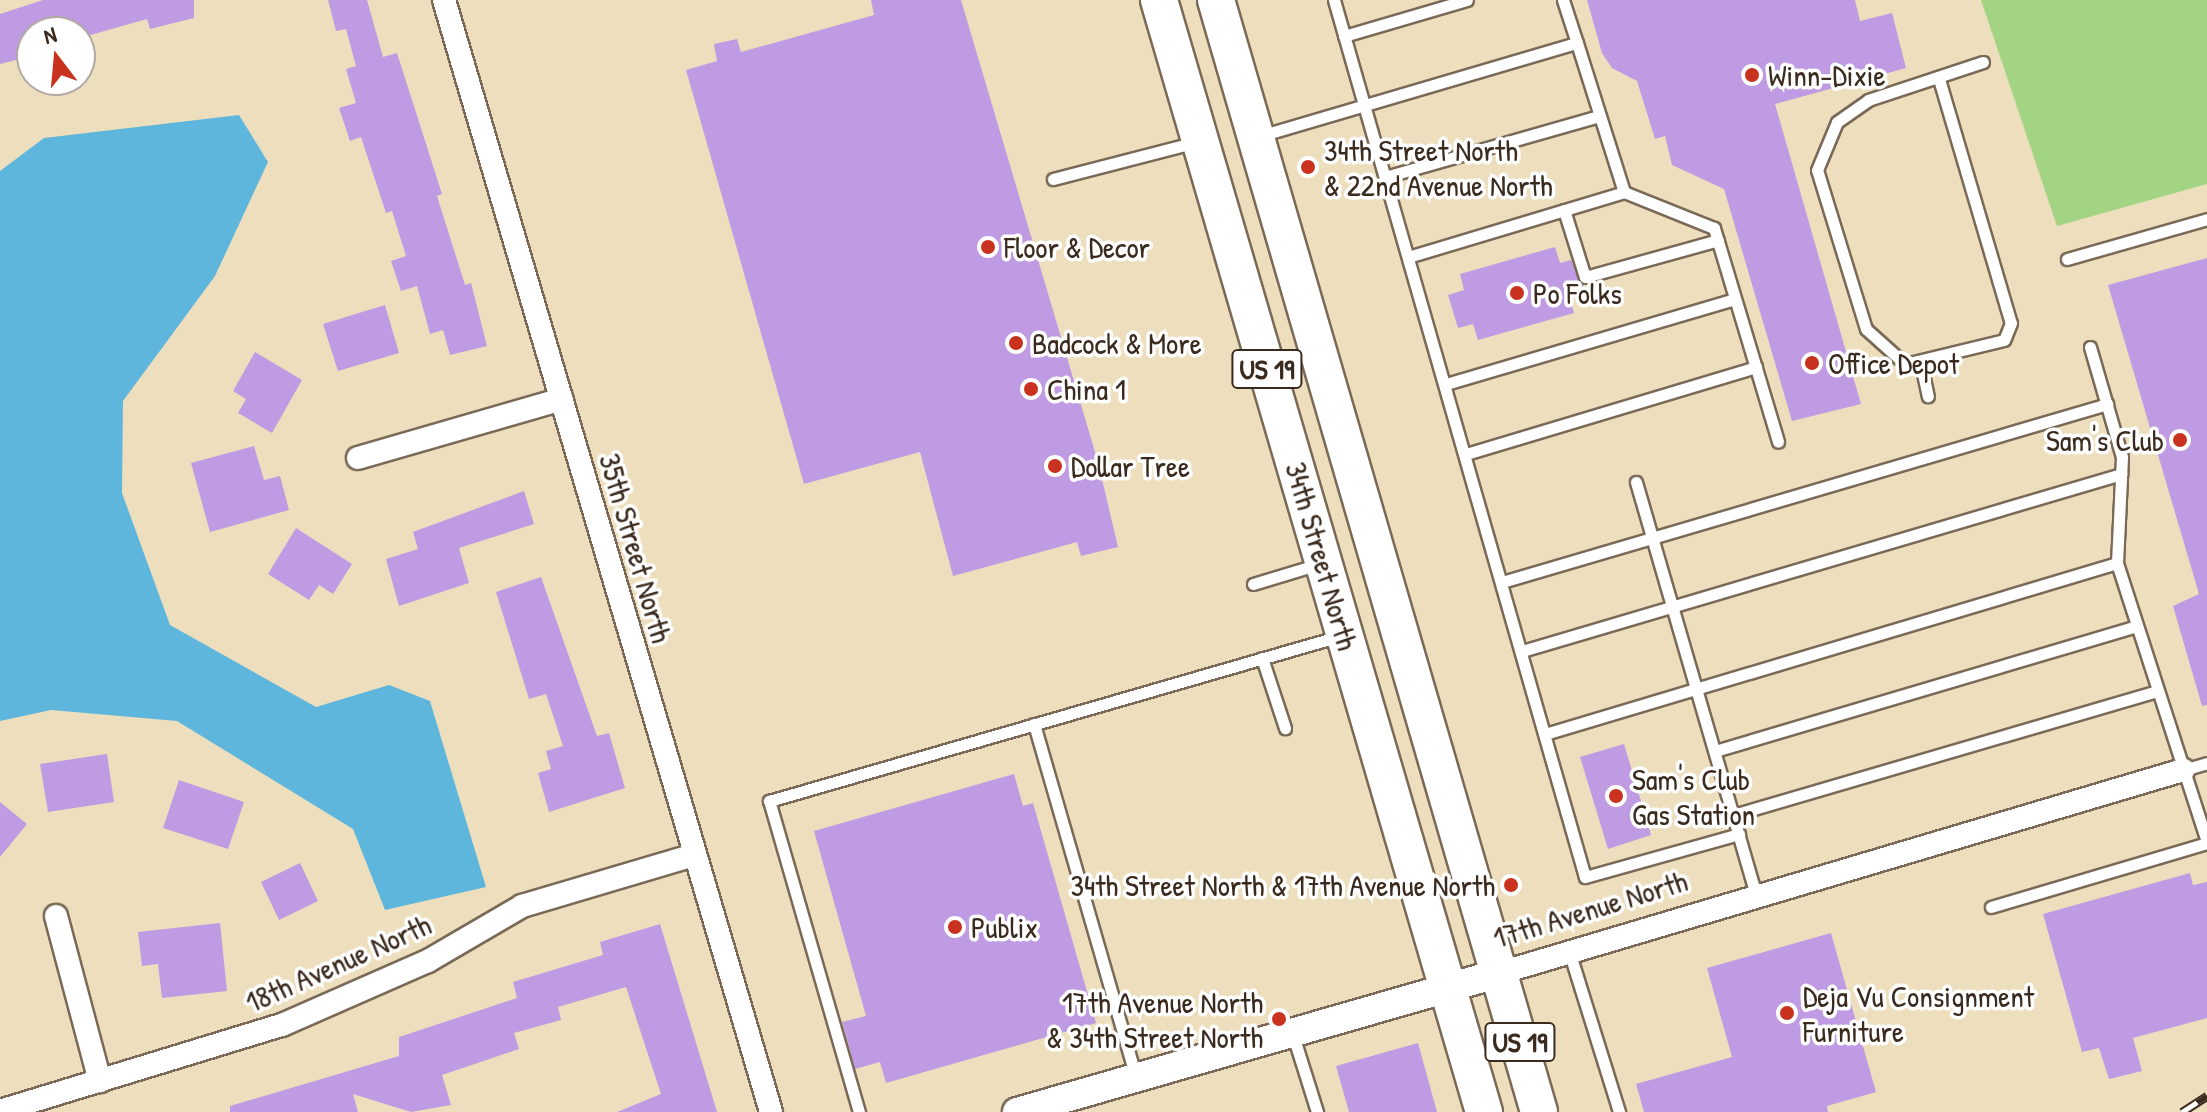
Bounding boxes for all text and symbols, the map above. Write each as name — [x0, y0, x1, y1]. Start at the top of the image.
north arrow — [16, 16, 96, 96]
text: N — [40, 19, 60, 51]
place label: Winn-Dixie — [1768, 57, 1886, 93]
marker: Winn-Dixie — [1743, 66, 1761, 84]
place label: 34th Street North & 22nd Avenue North — [1324, 132, 1553, 202]
marker: 34th Street North & 22nd Avenue North — [1299, 158, 1317, 176]
place label: Floor & Decor — [1004, 229, 1150, 265]
marker: Floor & Decor — [979, 238, 997, 256]
place label: Po Folks — [1533, 275, 1622, 311]
marker: Po Folks — [1508, 284, 1526, 302]
place label: Badcock & More — [1032, 325, 1202, 361]
marker: Badcock & More — [1007, 334, 1025, 352]
road number: US 19 — [1231, 345, 1303, 393]
place label: Office Depot — [1828, 345, 1959, 381]
marker: Office Depot — [1803, 354, 1821, 372]
place label: China 1 — [1047, 371, 1126, 407]
marker: China 1 — [1022, 380, 1040, 398]
place label: Sam's Club — [2046, 422, 2164, 458]
marker: Sam's Club — [2171, 431, 2189, 449]
place label: Dollar Tree — [1071, 448, 1190, 484]
street label: 35th Street North — [592, 449, 680, 647]
marker: Dollar Tree — [1046, 457, 1064, 475]
street label: 34th Street North — [1278, 458, 1366, 654]
place label: Sam's Club Gas Station — [1632, 761, 1755, 832]
marker: Sam's Club Gas Station — [1607, 787, 1625, 805]
street label: 17th Avenue North — [1489, 862, 1691, 956]
place label: 34th Street North & 17th Avenue North — [1070, 867, 1495, 903]
marker: 34th Street North & 17th Avenue North — [1502, 876, 1520, 894]
street label: 18th Avenue North — [240, 906, 436, 1020]
place label: Publix — [971, 909, 1038, 945]
marker: Publix — [946, 918, 964, 936]
place label: Deja Vu Consignment Furniture — [1803, 978, 2034, 1048]
place label: 17th Avenue North & 34th Street North — [1046, 984, 1263, 1054]
marker: Deja Vu Consignment Furniture — [1778, 1004, 1796, 1022]
marker: 17th Avenue North & 34th Street North — [1270, 1010, 1288, 1028]
road number: US 19 — [1484, 1018, 1556, 1066]

